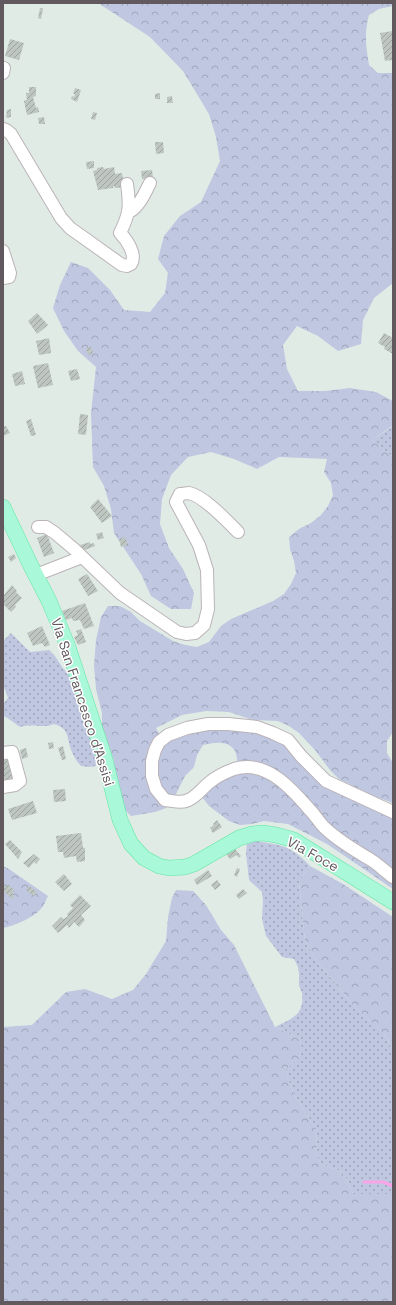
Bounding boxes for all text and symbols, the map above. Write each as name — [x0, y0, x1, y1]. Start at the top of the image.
street label: Via San Francesco d'Assisi — [47, 616, 119, 788]
street label: Via Foce — [284, 832, 342, 876]

